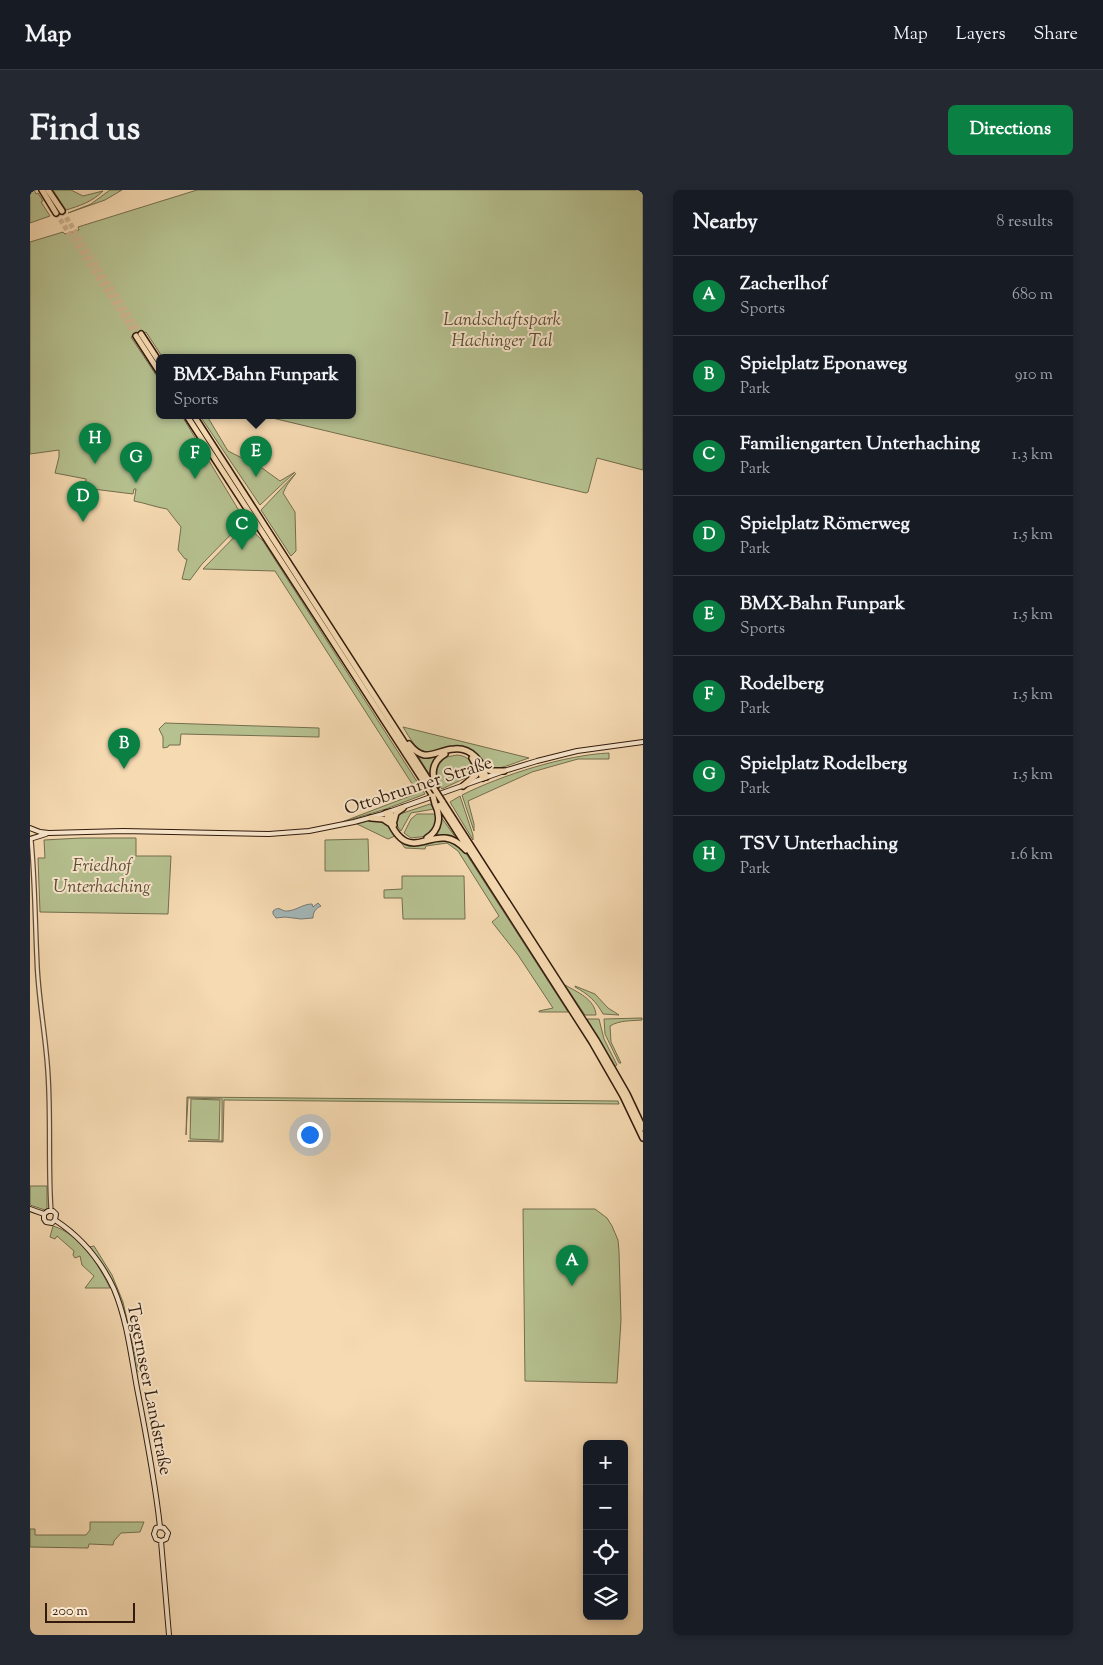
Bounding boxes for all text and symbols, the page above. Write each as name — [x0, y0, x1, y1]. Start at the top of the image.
text: Map — [25, 18, 71, 52]
text: Map — [893, 22, 928, 48]
text: Layers — [956, 22, 1006, 48]
text: Share — [1034, 22, 1078, 48]
text: Find us — [30, 105, 140, 156]
button: Directions — [948, 105, 1073, 155]
text: Nearby — [693, 208, 758, 238]
text: 8 results — [997, 211, 1053, 234]
text: Zacherlhof — [740, 271, 828, 298]
text: A — [703, 284, 716, 307]
text: 680 m — [1012, 284, 1053, 307]
text: Sports — [740, 298, 785, 321]
park label: Landschaftspark Hachinger Tal — [443, 308, 561, 355]
text: Spielplatz Eponaweg — [740, 351, 907, 378]
popup — [156, 354, 356, 419]
text: BMX-Bahn Funpark — [173, 362, 339, 389]
text: B — [704, 364, 714, 387]
text: 910 m — [1015, 364, 1053, 387]
text: Park — [740, 378, 771, 401]
text: Sports — [173, 389, 218, 412]
pin: H — [79, 423, 111, 464]
text: Familiengarten Unterhaching — [740, 431, 980, 458]
pin: E — [240, 436, 272, 477]
pin: F — [179, 438, 211, 479]
pin: G — [120, 442, 152, 483]
text: C — [703, 444, 715, 467]
text: 1.3 km — [1012, 444, 1053, 467]
text: Park — [740, 458, 771, 481]
pin: D — [67, 481, 99, 522]
pin: C — [226, 509, 258, 550]
text: Spielplatz Römerweg — [740, 511, 910, 538]
text: D — [703, 524, 715, 547]
text: 1.5 km — [1013, 524, 1053, 547]
text: Park — [740, 538, 771, 561]
text: BMX-Bahn Funpark — [740, 591, 905, 618]
text: E — [704, 604, 714, 627]
text: 1.5 km — [1013, 604, 1053, 627]
text: Sports — [740, 618, 785, 641]
text: Rodelberg — [740, 671, 824, 698]
text: F — [705, 684, 713, 707]
text: 1.5 km — [1013, 684, 1053, 707]
text: Park — [740, 698, 771, 721]
pin: B — [108, 728, 140, 769]
street label: Ottobrunner Straße — [341, 751, 496, 823]
text: Spielplatz Rodelberg — [740, 751, 907, 778]
text: G — [702, 764, 716, 787]
text: 1.5 km — [1013, 764, 1053, 787]
text: Park — [740, 778, 771, 801]
text: TSV Unterhaching — [740, 831, 898, 858]
text: H — [703, 844, 715, 867]
text: 1.6 km — [1011, 844, 1053, 867]
park label: Friedhof Unterhaching — [53, 854, 151, 901]
text: Park — [740, 858, 771, 881]
your location — [297, 1122, 323, 1148]
pin: A — [556, 1245, 588, 1286]
street label: Tegernseer Landstraße — [119, 1301, 177, 1477]
map controls — [583, 1440, 628, 1620]
button: + — [583, 1440, 628, 1485]
button: − — [583, 1485, 628, 1530]
button: locate — [583, 1530, 628, 1575]
button: layers — [583, 1575, 628, 1620]
scale bar — [45, 1600, 135, 1623]
text: 200 m — [52, 1602, 88, 1622]

